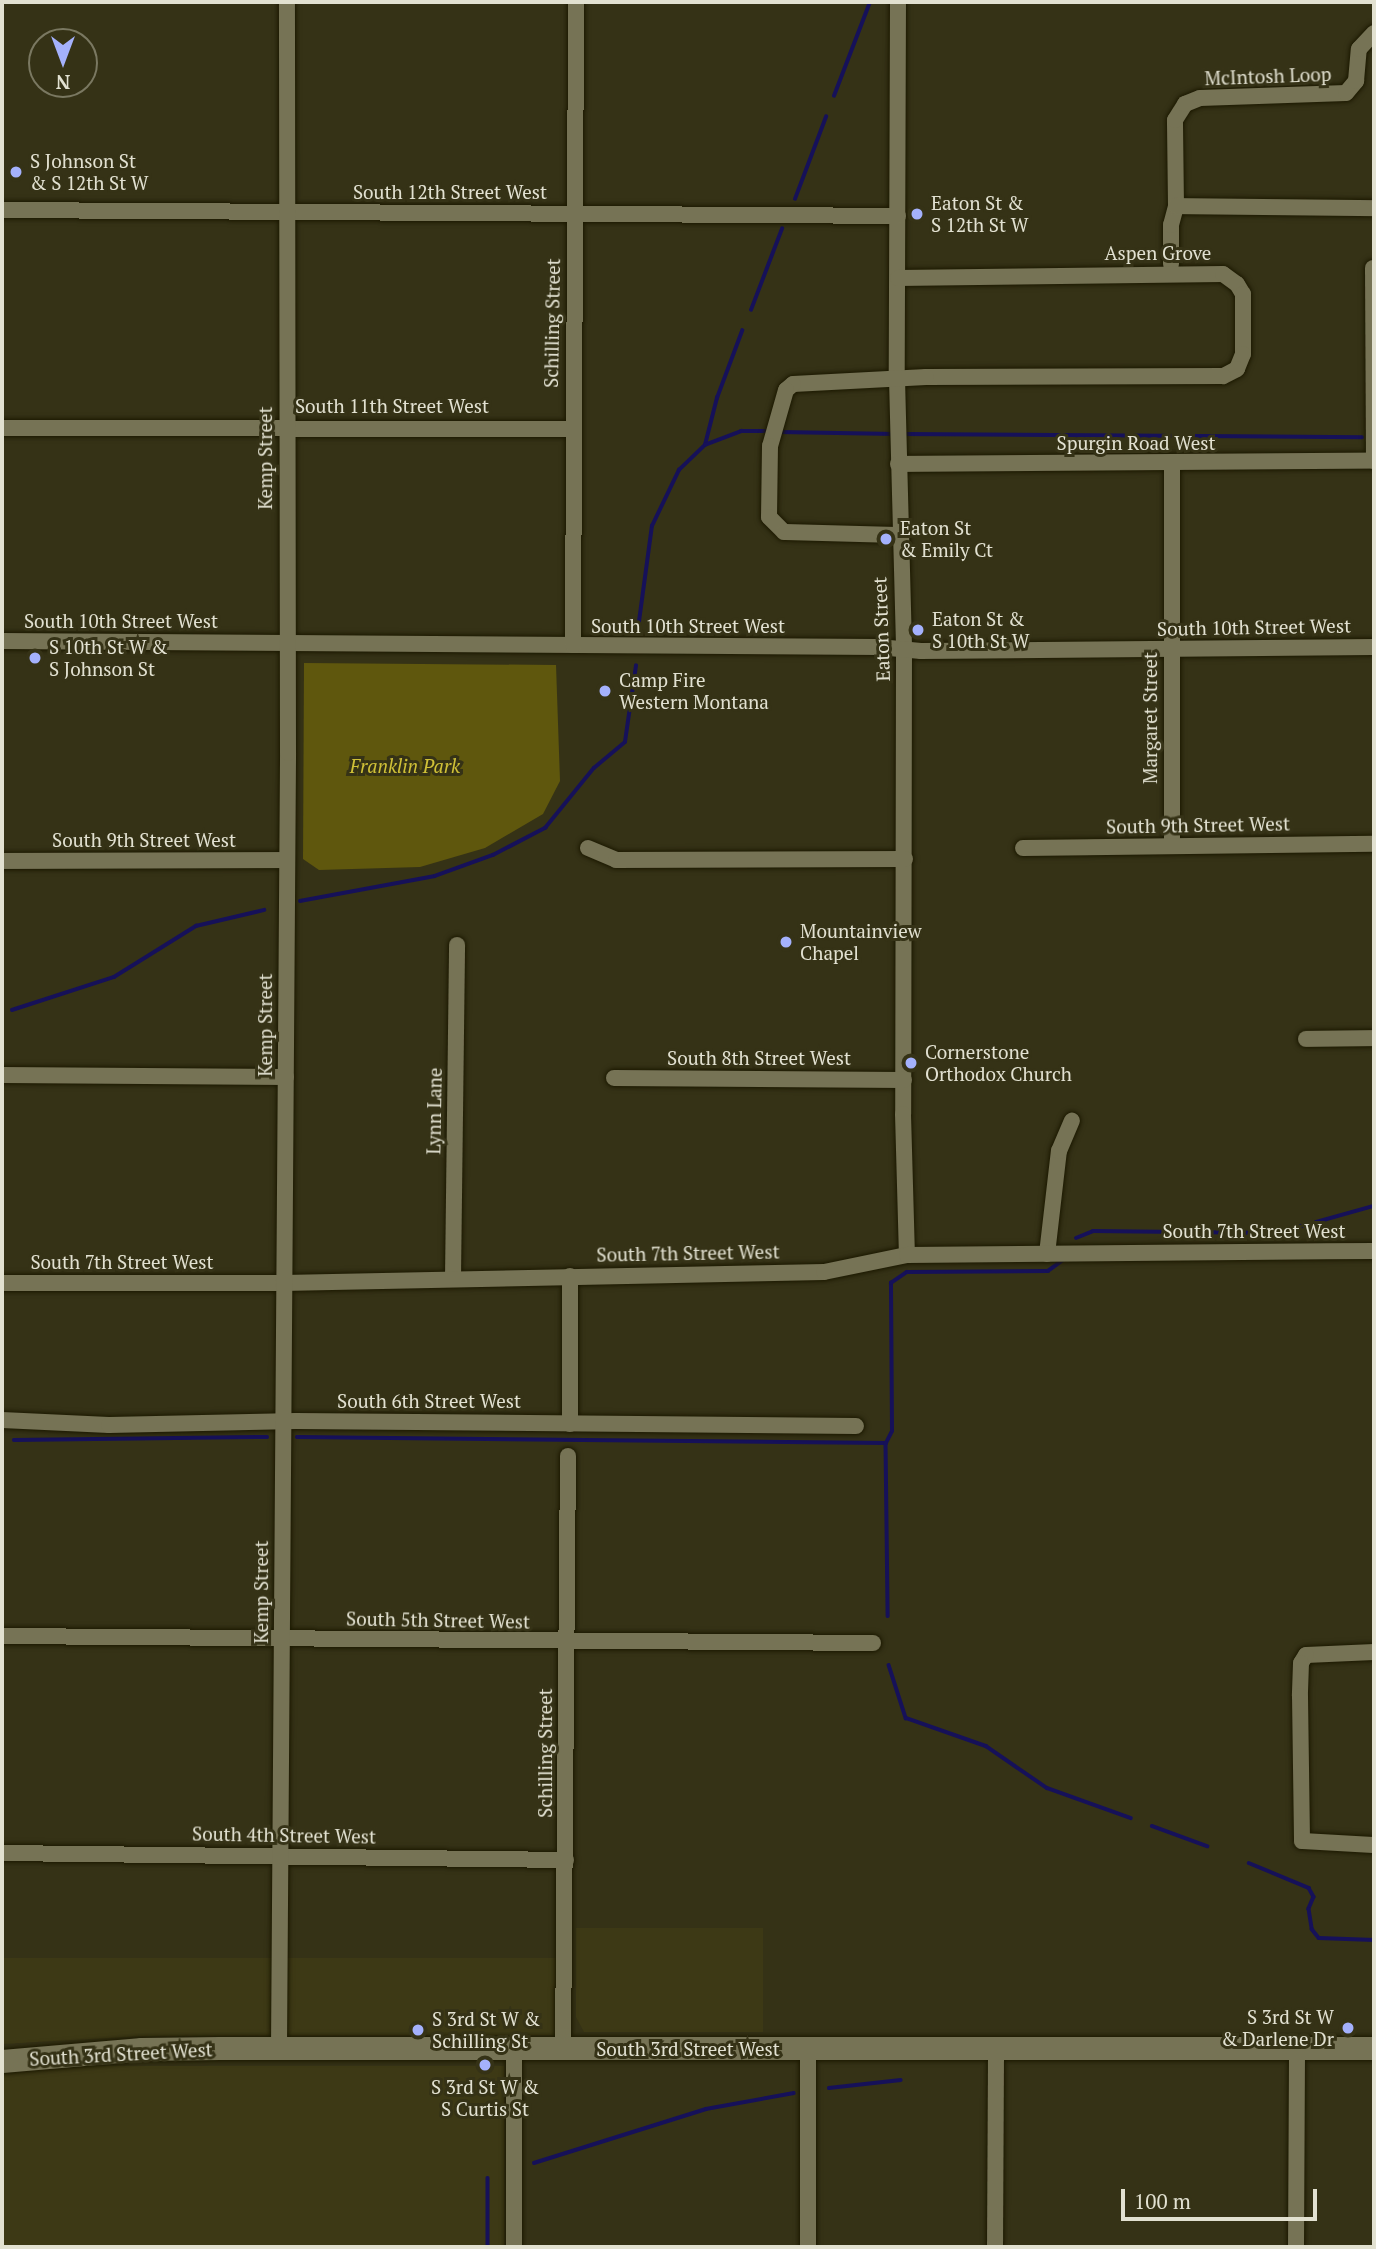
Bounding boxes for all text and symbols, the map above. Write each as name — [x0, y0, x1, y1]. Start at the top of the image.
north arrow — [28, 28, 98, 98]
street label: McIntosh Loop — [1204, 62, 1332, 90]
text: N — [56, 70, 70, 95]
place label: S Johnson St & S 12th St W — [30, 150, 149, 194]
marker: S Johnson St & S 12th St W — [8, 164, 24, 180]
street label: South 12th Street West — [353, 181, 547, 203]
place label: Eaton St & S 12th St W — [931, 192, 1028, 236]
marker: Eaton St & S 12th St W — [909, 206, 925, 222]
street label: Aspen Grove — [1105, 242, 1211, 264]
street label: Schilling Street — [539, 258, 565, 388]
street label: South 11th Street West — [295, 395, 489, 417]
street label: Kemp Street — [254, 406, 276, 510]
street label: Spurgin Road West — [1056, 432, 1216, 454]
place label: Eaton St & Emily Ct — [900, 517, 993, 561]
marker: Eaton St & Emily Ct — [878, 531, 894, 547]
street label: Eaton Street — [868, 576, 894, 682]
place label: Eaton St & S 10th St W — [932, 608, 1029, 652]
street label: South 10th Street West — [24, 610, 218, 632]
street label: South 10th Street West — [1157, 614, 1351, 640]
street label: South 10th Street West — [591, 615, 785, 637]
marker: Eaton St & S 10th St W — [910, 622, 926, 638]
place label: S 10th St W & S Johnson St — [49, 636, 168, 680]
marker: S 10th St W & S Johnson St — [27, 650, 43, 666]
street label: Margaret Street — [1139, 652, 1161, 784]
place label: Camp Fire Western Montana — [619, 669, 769, 713]
marker: Camp Fire Western Montana — [597, 683, 613, 699]
park label: Franklin Park — [350, 755, 460, 777]
street label: South 9th Street West — [1106, 812, 1290, 838]
street label: South 9th Street West — [52, 829, 236, 851]
place label: Mountainview Chapel — [800, 920, 922, 964]
marker: Mountainview Chapel — [778, 934, 794, 950]
street label: Kemp Street — [254, 973, 276, 1077]
place label: Cornerstone Orthodox Church — [925, 1041, 1072, 1085]
street label: South 8th Street West — [667, 1047, 851, 1069]
marker: Cornerstone Orthodox Church — [903, 1055, 919, 1071]
street label: Lynn Lane — [422, 1067, 446, 1155]
street label: South 7th Street West — [1162, 1220, 1346, 1242]
street label: South 7th Street West — [596, 1240, 780, 1266]
street label: South 7th Street West — [30, 1251, 214, 1273]
street label: South 6th Street West — [337, 1390, 521, 1412]
street label: Kemp Street — [250, 1540, 272, 1644]
street label: South 5th Street West — [346, 1607, 530, 1633]
street label: Schilling Street — [534, 1688, 556, 1818]
street label: South 4th Street West — [192, 1822, 376, 1848]
place label: S 3rd St W & Darlene Dr — [1221, 2006, 1334, 2050]
place label: S 3rd St W & Schilling St — [432, 2008, 540, 2052]
marker: S 3rd St W & Darlene Dr — [1340, 2020, 1356, 2036]
marker: S 3rd St W & Schilling St — [410, 2022, 426, 2038]
street label: South 3rd Street West — [29, 2038, 213, 2070]
street label: South 3rd Street West — [596, 2038, 780, 2060]
marker: S 3rd St W & S Curtis St — [477, 2057, 493, 2073]
place label: S 3rd St W & S Curtis St — [431, 2076, 539, 2120]
scale bar — [1124, 2176, 1320, 2220]
text: 100 m — [1134, 2187, 1191, 2215]

